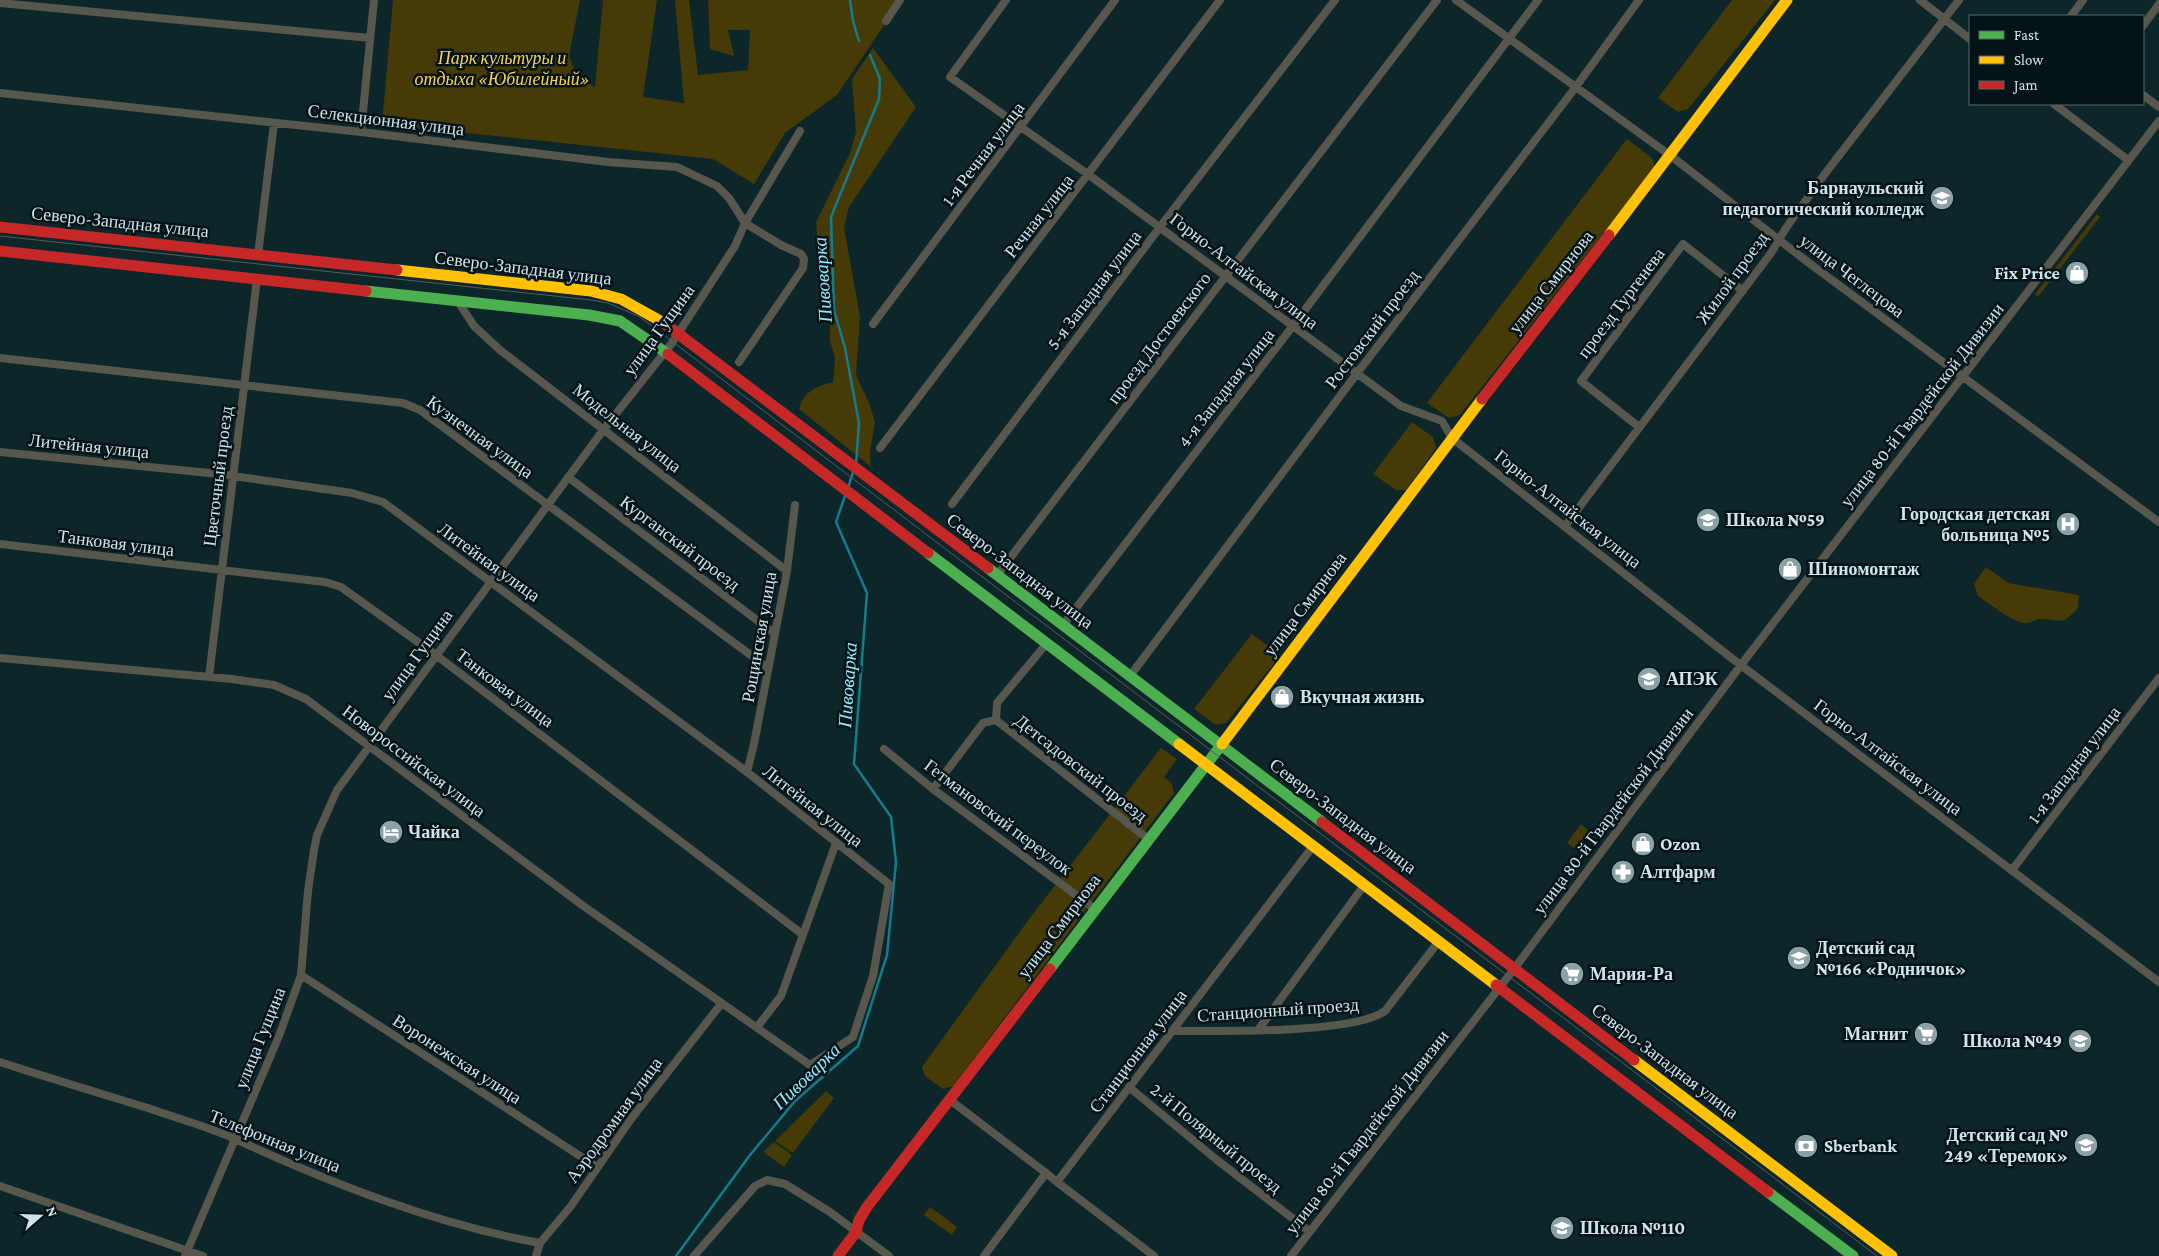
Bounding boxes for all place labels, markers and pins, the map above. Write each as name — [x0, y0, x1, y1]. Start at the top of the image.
place label: Барнаульский педагогический колледж — [1723, 178, 1925, 219]
school or university icon: Барнаульский педагогический колледж — [1929, 185, 1955, 211]
shop icon: Fix Price — [2064, 260, 2090, 286]
place label: Fix Price — [1994, 263, 2060, 283]
place label: Городская детская больница №5 — [1900, 504, 2050, 545]
school or university icon: Школа №59 — [1695, 507, 1721, 533]
place label: Школа №59 — [1726, 510, 1825, 530]
hospital icon: Городская детская больница №5 — [2055, 511, 2081, 537]
shop icon: Шиномонтаж — [1777, 556, 1803, 582]
place label: Шиномонтаж — [1808, 559, 1921, 579]
school or university icon: АПЭК — [1636, 666, 1662, 692]
place label: АПЭК — [1666, 669, 1718, 689]
shop icon: Вкучная жизнь — [1269, 684, 1295, 710]
place label: Вкучная жизнь — [1300, 687, 1425, 707]
hotel icon: Чайка — [378, 819, 404, 845]
place label: Чайка — [408, 822, 460, 842]
shop icon: Ozon — [1630, 831, 1656, 857]
place label: Ozon — [1660, 834, 1701, 854]
pharmacy icon: Алтфарм — [1610, 859, 1636, 885]
place label: Алтфарм — [1640, 862, 1715, 882]
place label: Детский сад №166 «Родничок» — [1816, 938, 1966, 979]
school or university icon: Детский сад №166 «Родничок» — [1786, 945, 1812, 971]
supermarket icon: Мария-Ра — [1559, 961, 1585, 987]
place label: Мария-Ра — [1590, 964, 1673, 984]
supermarket icon: Магнит — [1913, 1021, 1939, 1047]
place label: Магнит — [1844, 1024, 1908, 1044]
school or university icon: Школа №49 — [2067, 1028, 2093, 1054]
place label: Школа №49 — [1963, 1031, 2062, 1051]
place label: Детский сад № 249 «Теремок» — [1945, 1125, 2068, 1166]
school or university icon: Детский сад № 249 «Теремок» — [2073, 1132, 2099, 1158]
bank icon: Sberbank — [1793, 1133, 1819, 1159]
place label: Sberbank — [1824, 1136, 1897, 1156]
school or university icon: Школа №110 — [1549, 1215, 1575, 1241]
place label: Школа №110 — [1580, 1218, 1685, 1238]

